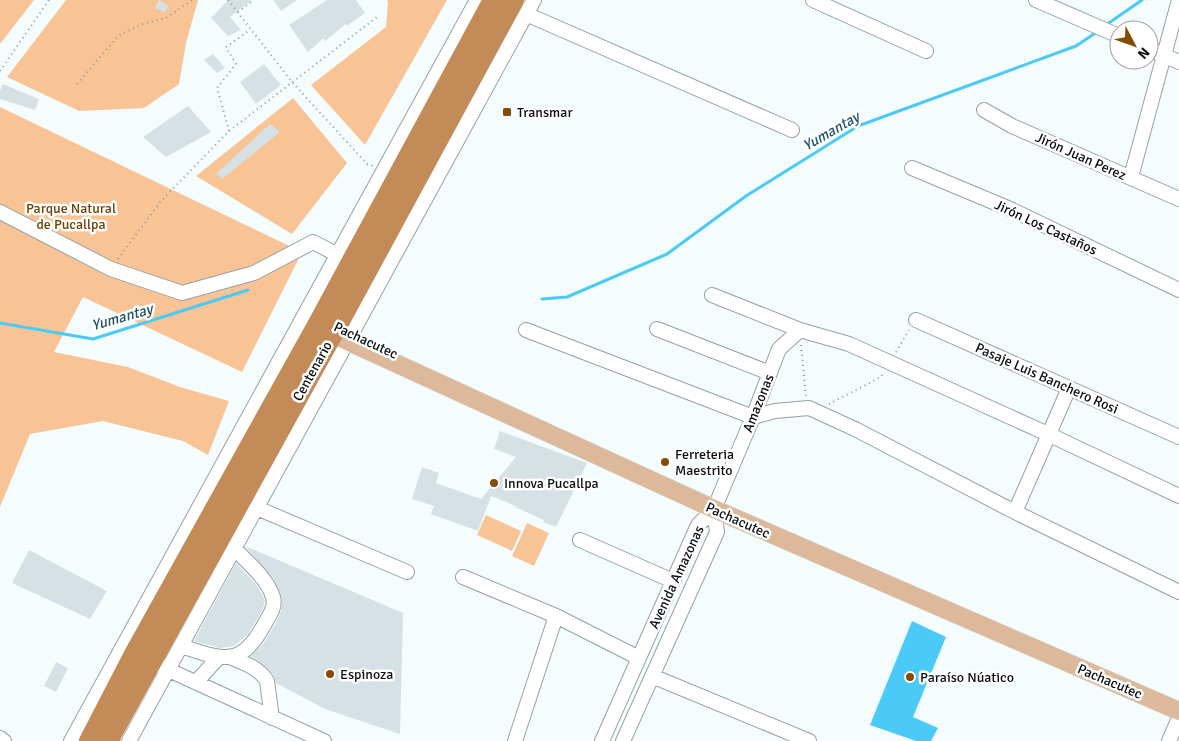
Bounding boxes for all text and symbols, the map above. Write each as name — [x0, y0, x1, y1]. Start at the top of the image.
north arrow — [1109, 20, 1159, 70]
text: N — [1134, 44, 1153, 62]
place label: Transmar — [517, 104, 573, 121]
marker: Transmar — [501, 106, 513, 118]
water label: Yumantay — [799, 107, 864, 154]
street label: Jirón Juan Perez — [1033, 129, 1129, 184]
street label: Jirón Los Castaños — [992, 196, 1100, 259]
park label: Parque Natural de Pucallpa — [26, 200, 116, 233]
water label: Yumantay — [89, 299, 156, 334]
street label: Pachacutec — [331, 318, 401, 363]
street label: Centenario — [289, 338, 336, 404]
street label: Pasaje Luis Banchero Rosi — [973, 339, 1121, 418]
street label: Amazonas — [739, 372, 778, 435]
place label: Ferreteria Maestrito — [675, 446, 734, 479]
marker: Ferreteria Maestrito — [659, 456, 671, 468]
place label: Innova Pucallpa — [504, 475, 599, 492]
marker: Innova Pucallpa — [488, 477, 500, 489]
street label: Pachacutec — [703, 499, 773, 542]
street label: Avenida Amazonas — [645, 523, 708, 631]
street label: Pachacutec — [1075, 660, 1145, 703]
place label: Espinoza — [340, 666, 393, 683]
marker: Espinoza — [324, 668, 336, 680]
place label: Paraíso Núatico — [920, 669, 1014, 686]
marker: Paraíso Núatico — [904, 671, 916, 683]

